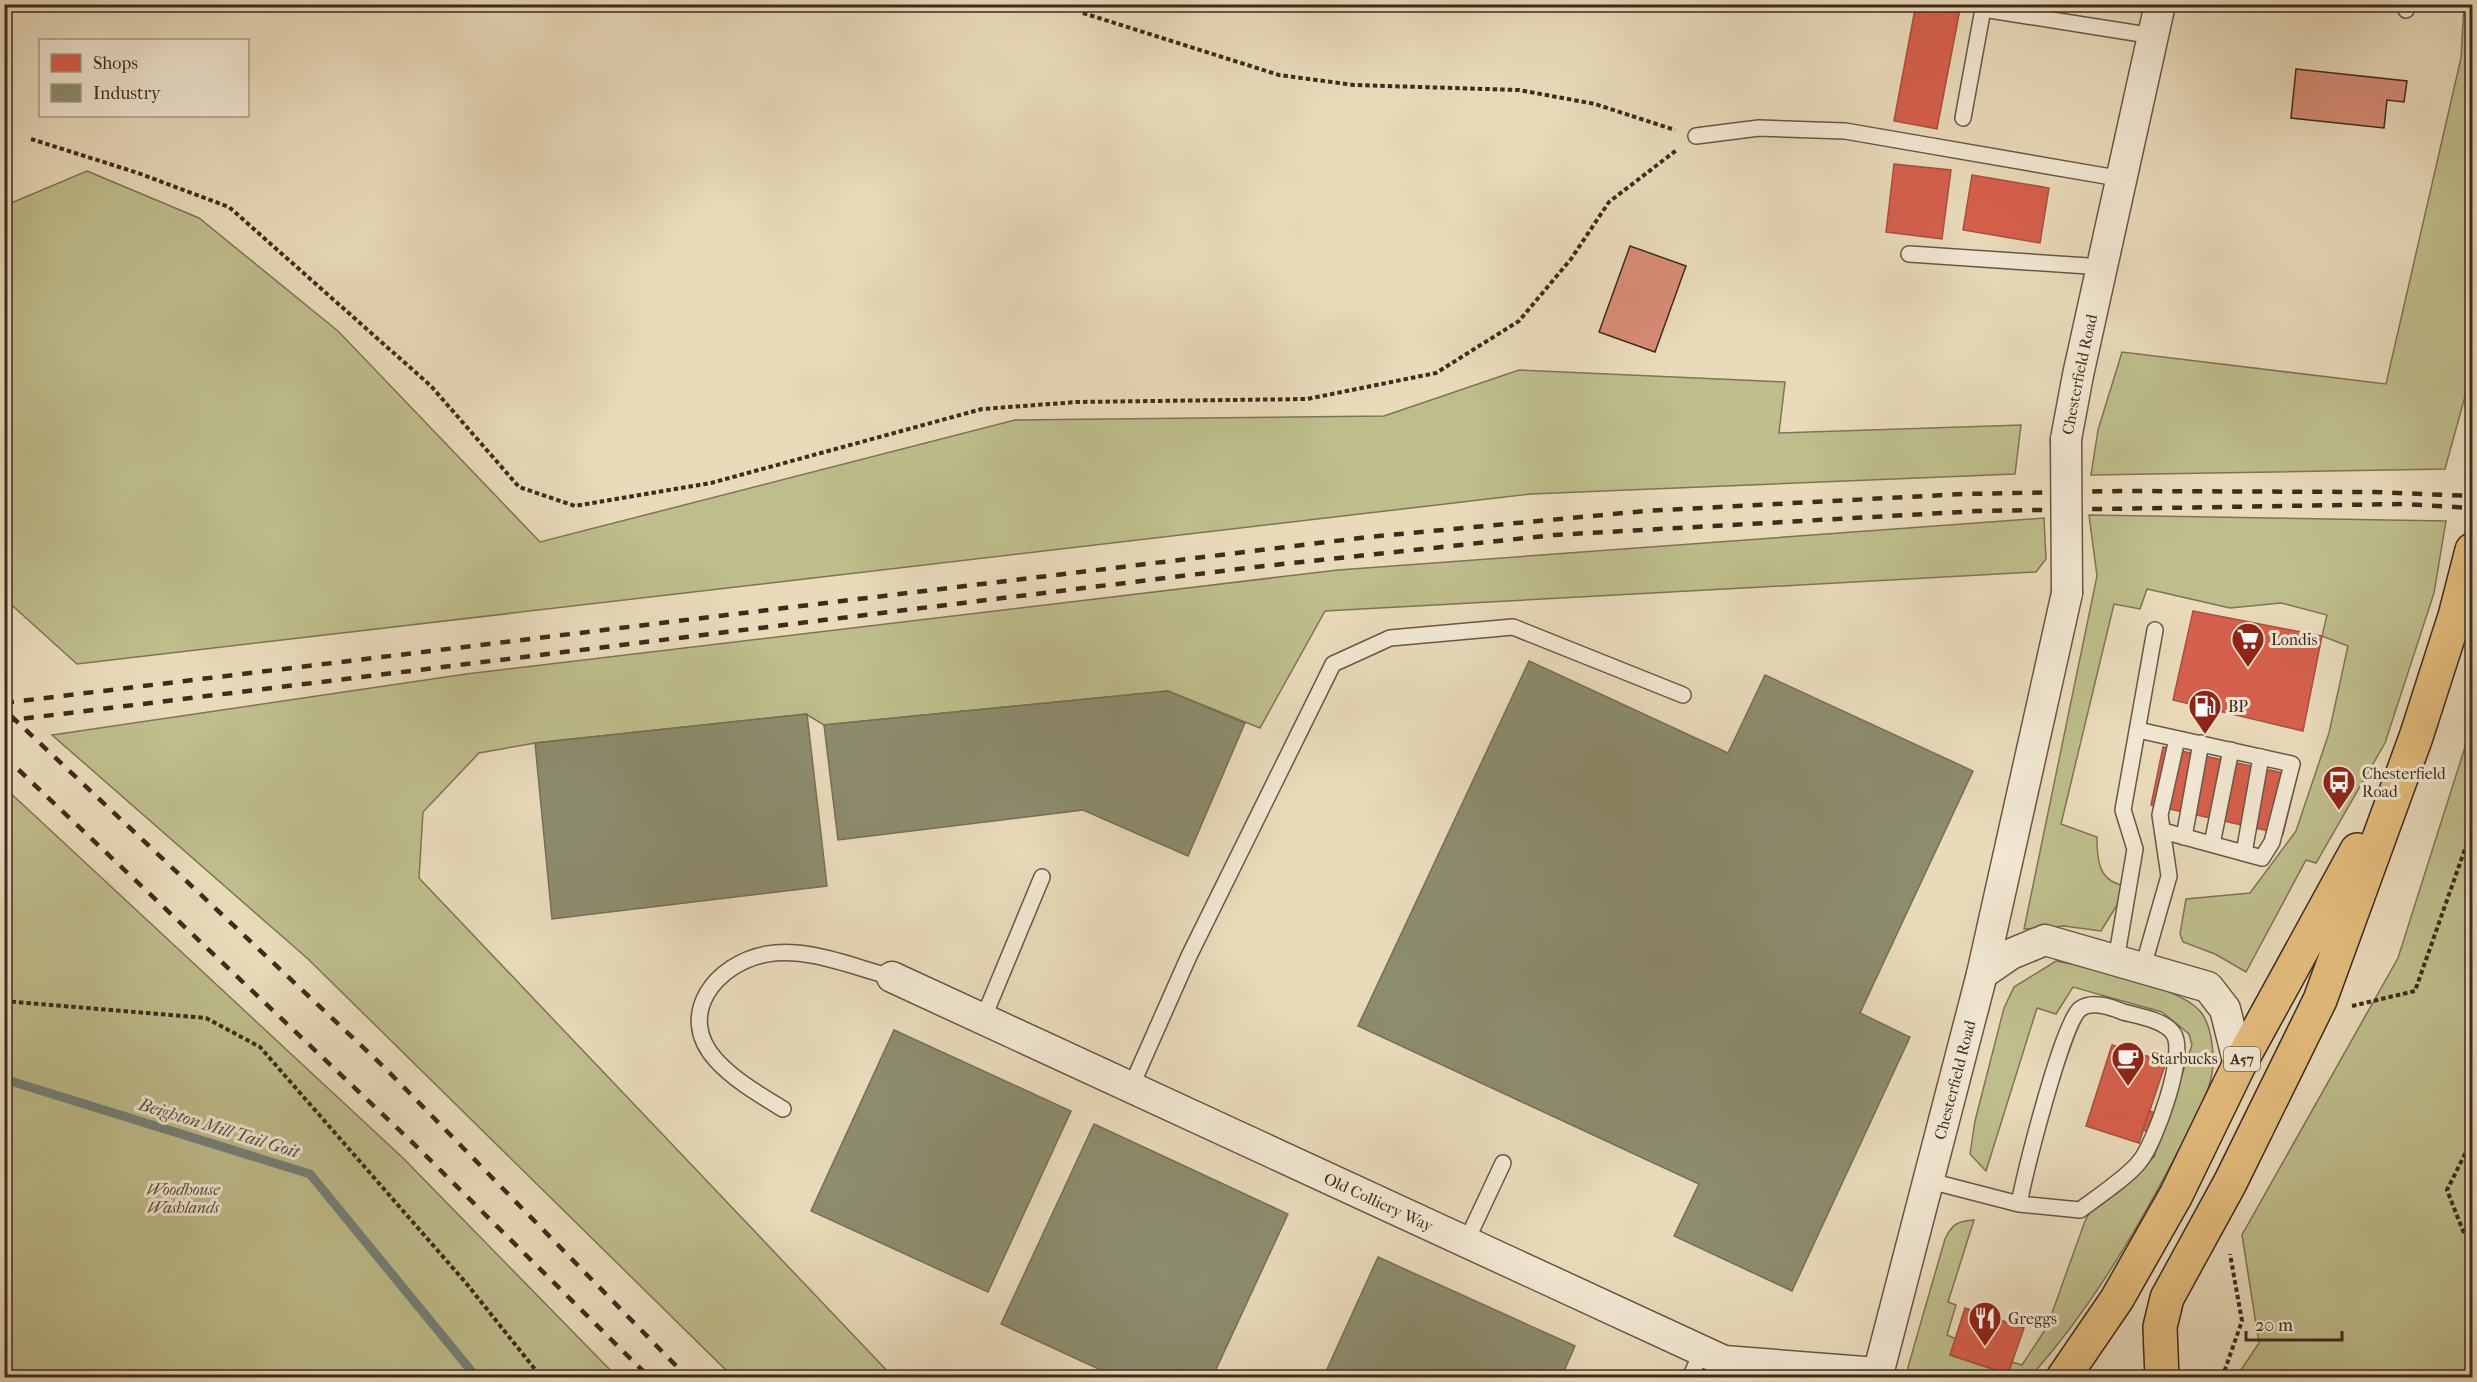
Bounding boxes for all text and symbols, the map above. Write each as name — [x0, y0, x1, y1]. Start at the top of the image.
legend — [39, 39, 249, 117]
text: Shops — [93, 53, 138, 74]
text: Industry — [93, 83, 162, 104]
street label: Chesterfield Road — [2058, 312, 2101, 436]
supermarket icon: Londis — [2230, 621, 2266, 668]
place label: Londis — [2271, 630, 2317, 649]
fuel station icon: BP — [2187, 688, 2223, 735]
place label: BP — [2228, 697, 2248, 716]
bus stop icon: Chesterfield Road — [2321, 764, 2357, 811]
place label: Chesterfield Road — [2362, 764, 2446, 801]
street label: Chesterfield Road — [1930, 1018, 1980, 1142]
cafe icon: Starbucks — [2110, 1040, 2146, 1087]
road number: A57 — [2224, 1047, 2260, 1071]
place label: Starbucks — [2151, 1049, 2218, 1068]
water label: Beighton Mill Tail Goit — [135, 1094, 303, 1163]
street label: Old Colliery Way — [1321, 1169, 1437, 1236]
park label: Woodhouse Washlands — [146, 1180, 220, 1217]
restaurant icon: Greggs — [1967, 1300, 2003, 1347]
scale bar — [2246, 1304, 2342, 1342]
place label: Greggs — [2008, 1309, 2057, 1328]
text: 20 m — [2255, 1315, 2293, 1336]

